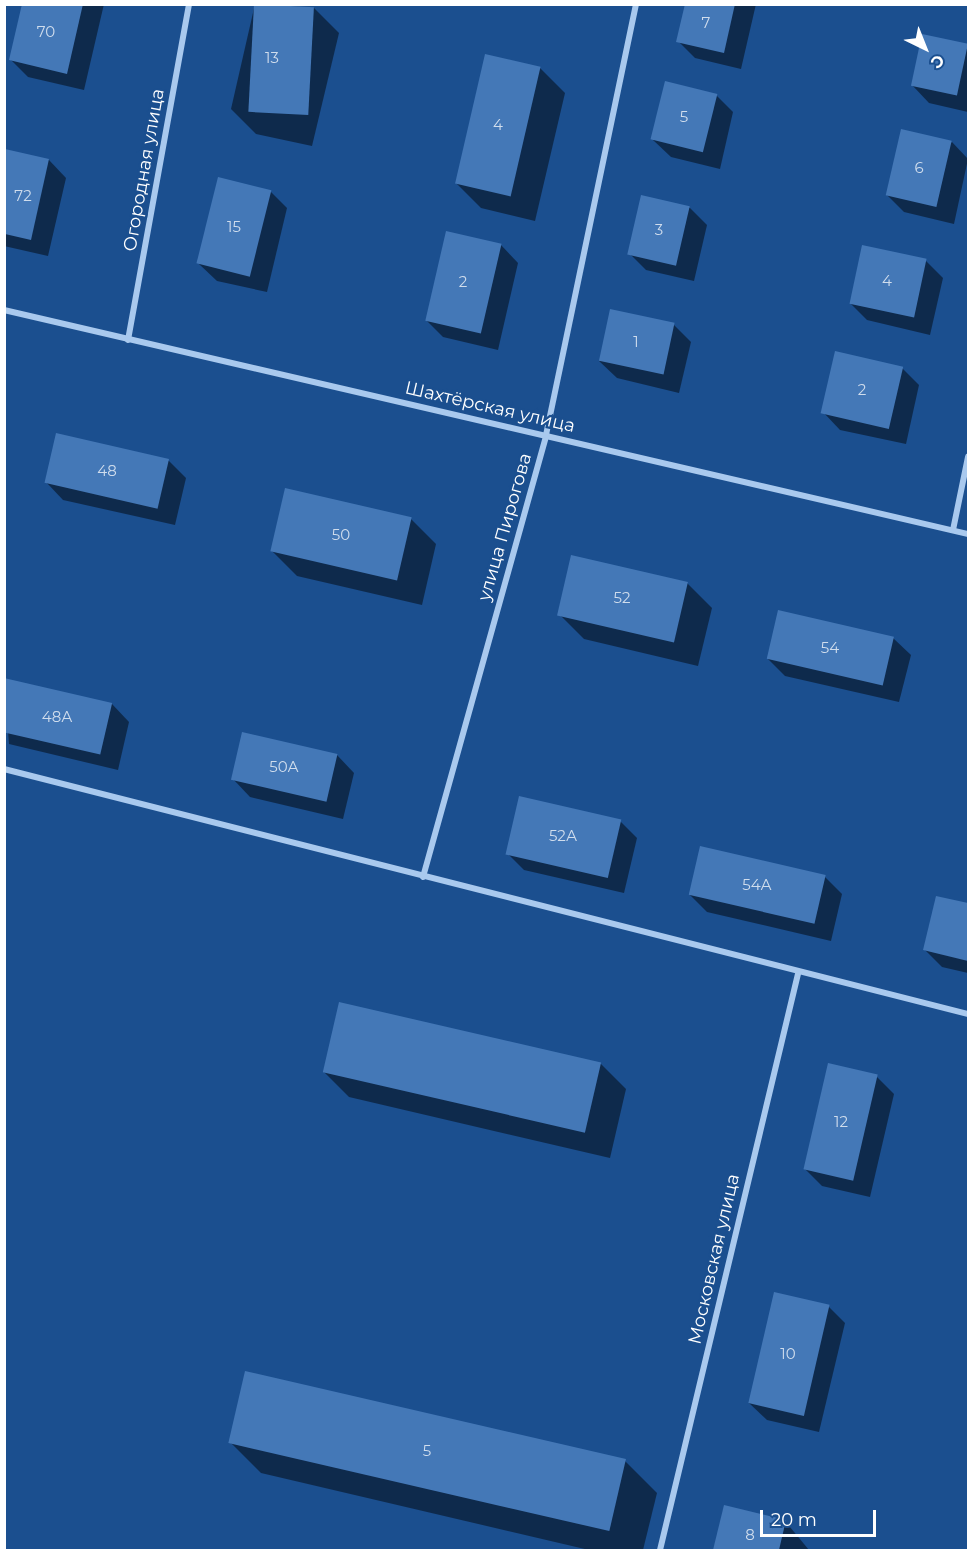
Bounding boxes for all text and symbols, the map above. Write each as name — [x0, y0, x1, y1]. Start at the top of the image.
house number: 7 — [702, 14, 710, 32]
north arrow — [895, 18, 955, 78]
house number: 70 — [37, 23, 55, 41]
house number: 13 — [265, 49, 279, 67]
text: С — [927, 51, 948, 72]
street label: Огородная улица — [119, 87, 169, 253]
house number: 5 — [680, 108, 688, 126]
house number: 4 — [493, 116, 503, 134]
house number: 6 — [914, 159, 924, 177]
house number: 72 — [14, 187, 32, 205]
house number: 15 — [227, 218, 241, 236]
house number: 3 — [655, 221, 663, 239]
house number: 4 — [882, 272, 892, 290]
house number: 2 — [459, 273, 467, 291]
house number: 1 — [633, 333, 639, 351]
street label: Шахтёрская улица — [403, 377, 577, 437]
house number: 2 — [858, 381, 866, 399]
street label: улица Пирогова — [474, 451, 536, 603]
house number: 48 — [97, 462, 117, 480]
house number: 50 — [332, 526, 350, 544]
house number: 52 — [614, 589, 630, 607]
house number: 54 — [821, 639, 839, 657]
house number: 48А — [42, 708, 72, 726]
house number: 50А — [269, 758, 299, 776]
house number: 52А — [549, 827, 577, 845]
house number: 54А — [742, 876, 772, 894]
house number: 12 — [834, 1113, 848, 1131]
street label: Московская улица — [684, 1172, 744, 1346]
house number: 10 — [780, 1345, 796, 1363]
house number: 5 — [423, 1442, 431, 1460]
scale bar — [763, 1498, 878, 1536]
text: 20 m — [771, 1509, 817, 1531]
house number: 8 — [745, 1526, 755, 1544]

